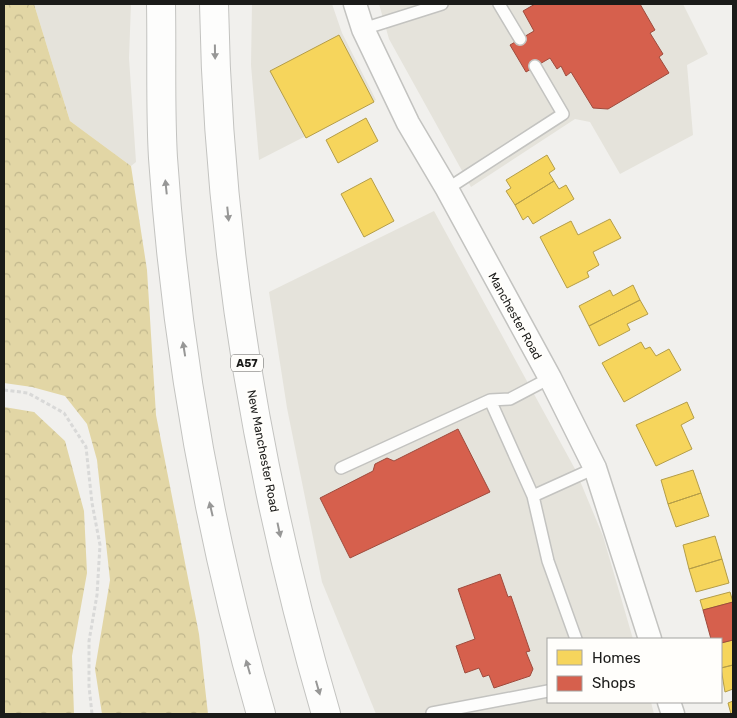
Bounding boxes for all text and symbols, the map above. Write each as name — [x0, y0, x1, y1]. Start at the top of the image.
one-way arrow — [211, 45, 219, 61]
one-way arrow — [162, 179, 170, 195]
one-way arrow — [224, 207, 232, 223]
street label: Manchester Road — [485, 270, 545, 362]
one-way arrow — [180, 341, 188, 357]
road number: A57 — [231, 354, 263, 372]
street label: New Manchester Road — [244, 389, 282, 513]
one-way arrow — [207, 502, 215, 517]
one-way arrow — [275, 523, 283, 539]
legend — [547, 638, 722, 703]
text: Homes — [592, 649, 641, 667]
one-way arrow — [243, 660, 251, 675]
text: Shops — [592, 674, 636, 692]
one-way arrow — [315, 680, 323, 695]

